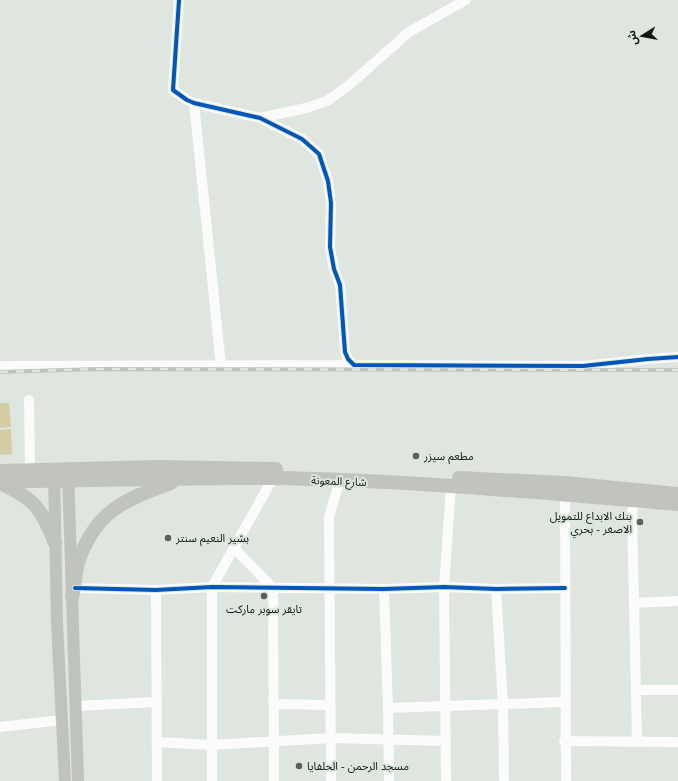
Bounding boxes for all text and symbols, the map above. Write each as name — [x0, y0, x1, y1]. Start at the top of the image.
north arrow — [622, 16, 662, 56]
text: ش — [625, 29, 640, 46]
place label: مطعم سيزر — [423, 450, 474, 465]
marker: مطعم سيزر — [411, 451, 421, 461]
street label: شارع المعونة — [311, 474, 367, 490]
place label: بنك الابداع للتمويل الاصغر - بحري — [550, 510, 632, 539]
marker: بنك الابداع للتمويل الاصغر - بحري — [635, 517, 645, 527]
place label: بشير النعيم سنتر — [175, 532, 249, 547]
marker: بشير النعيم سنتر — [163, 533, 173, 543]
marker: تايقر سوبر ماركت — [259, 591, 269, 601]
place label: تايقر سوبر ماركت — [226, 603, 302, 616]
place label: مسجد الرحمن - الحلفايا — [307, 760, 409, 773]
marker: مسجد الرحمن - الحلفايا — [294, 761, 304, 771]

